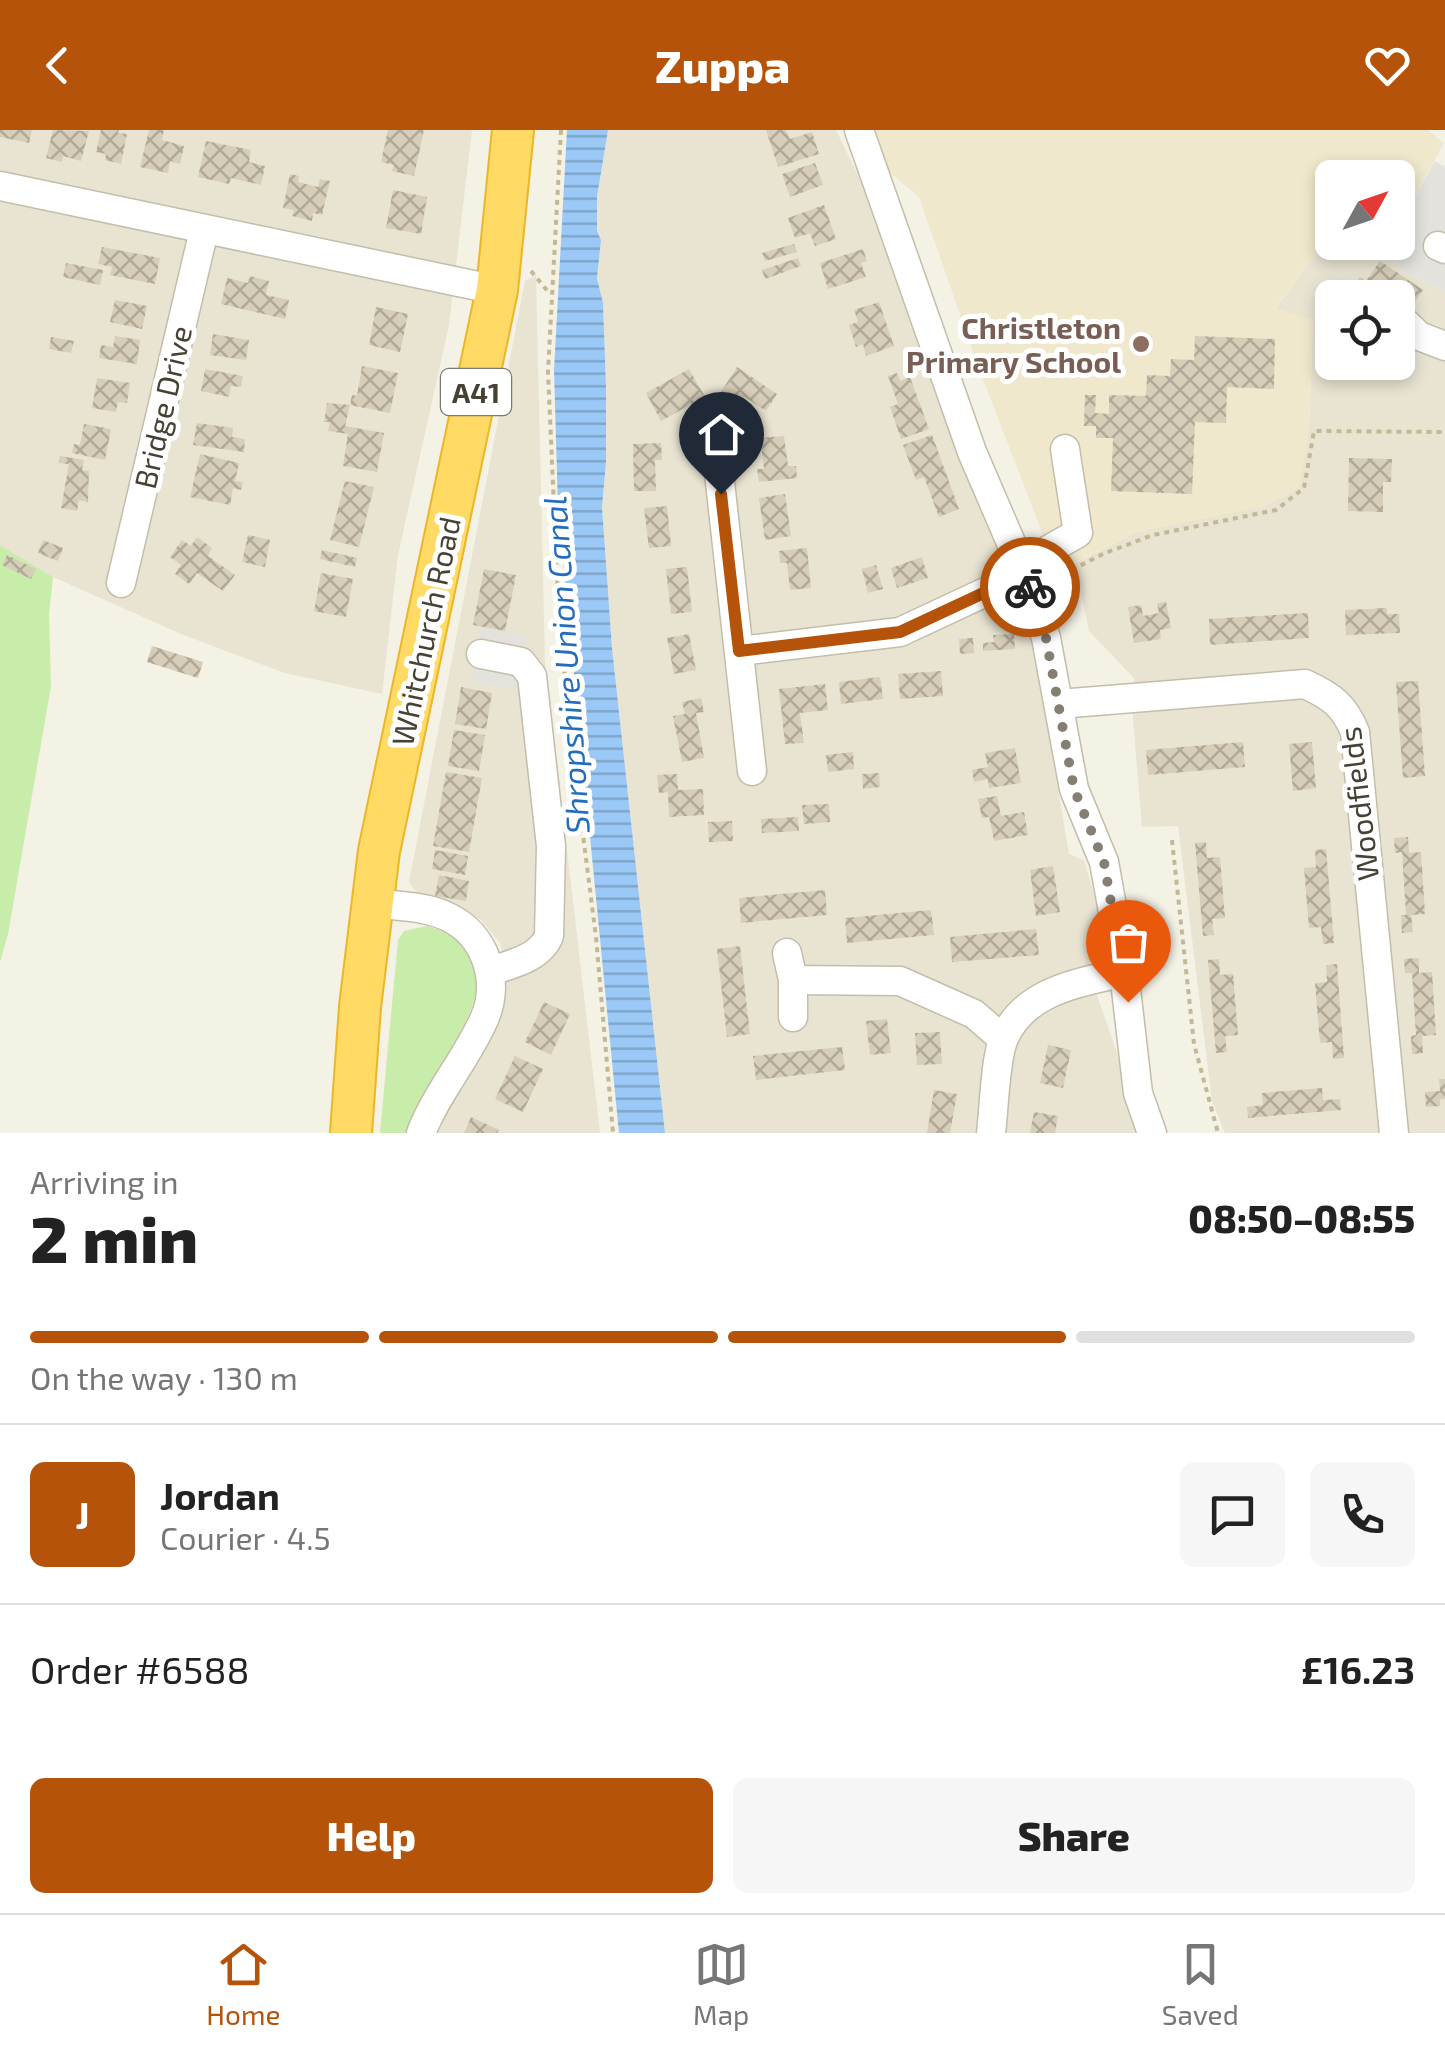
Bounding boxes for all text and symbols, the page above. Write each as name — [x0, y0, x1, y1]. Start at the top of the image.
icon: back — [30, 38, 85, 93]
text: Zuppa — [655, 38, 790, 92]
icon: heart — [1360, 38, 1415, 93]
north arrow — [1315, 160, 1415, 260]
map controls — [1315, 160, 1415, 380]
button: locate — [1315, 280, 1415, 380]
place label: Christleton Primary School — [906, 309, 1121, 380]
street label: Bridge Drive — [126, 322, 198, 492]
marker: Christleton Primary School — [1130, 333, 1152, 355]
road number: A41 — [441, 369, 511, 415]
pin — [679, 392, 764, 495]
icon: home — [694, 407, 749, 462]
water label: Shropshire Union Canal — [534, 495, 597, 835]
street label: Whitchurch Road — [383, 513, 467, 749]
courier — [980, 537, 1080, 637]
icon: bike — [1003, 560, 1058, 615]
street label: Woodfields — [1331, 725, 1385, 883]
pin — [1086, 900, 1171, 1003]
icon: bag — [1101, 915, 1156, 970]
text: Arriving in — [30, 1162, 179, 1200]
text: 08:50–08:55 — [1188, 1195, 1415, 1241]
text: 2 min — [30, 1198, 198, 1276]
text: On the way · 130 m — [30, 1358, 298, 1396]
button: chat — [1180, 1462, 1285, 1567]
button: phone — [1310, 1462, 1415, 1567]
text: Jordan — [160, 1472, 280, 1518]
text: J — [75, 1491, 90, 1537]
text: Courier · 4.5 — [160, 1518, 331, 1556]
text: Order #6588 — [30, 1646, 250, 1692]
text: £16.23 — [1301, 1646, 1415, 1692]
button: Help — [30, 1778, 713, 1893]
button: Share — [733, 1778, 1415, 1893]
tab: Home — [206, 1937, 280, 2031]
tab: Map — [693, 1937, 749, 2031]
tab: Saved — [1162, 1937, 1239, 2031]

